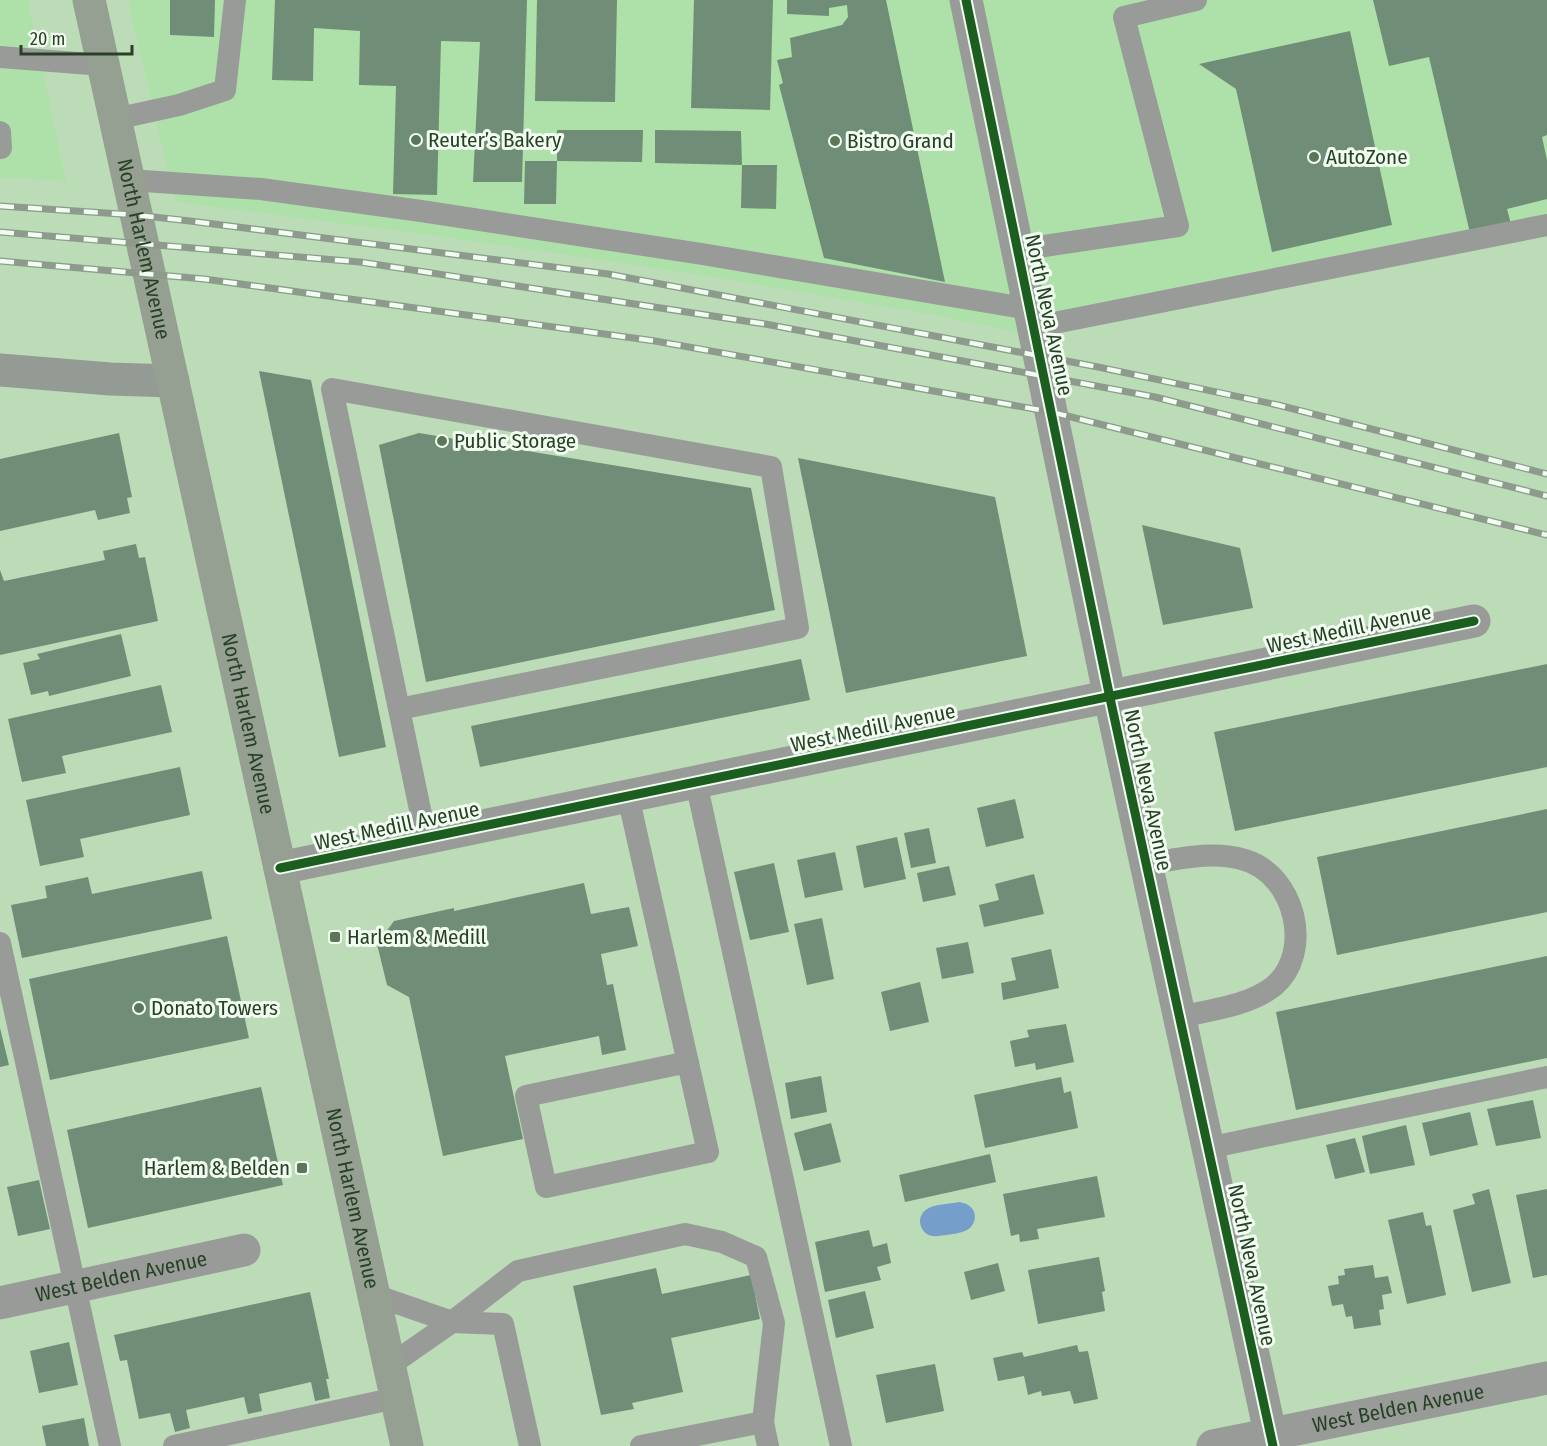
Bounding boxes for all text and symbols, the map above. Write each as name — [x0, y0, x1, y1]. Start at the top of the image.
scale bar — [21, 18, 132, 56]
text: 20 m — [30, 28, 65, 50]
place label: Reuter’s Bakery — [428, 127, 562, 153]
place label: Bistro Grand — [847, 128, 954, 154]
marker: Reuter’s Bakery — [409, 133, 423, 147]
marker: Bistro Grand — [828, 134, 842, 148]
place label: AutoZone — [1326, 144, 1408, 170]
marker: AutoZone — [1307, 150, 1321, 164]
street label: North Harlem Avenue — [111, 156, 176, 342]
street label: North Neva Avenue — [1019, 232, 1079, 398]
place label: Public Storage — [454, 428, 576, 454]
marker: Public Storage — [435, 434, 449, 448]
street label: West Medill Avenue — [1264, 599, 1434, 659]
street label: North Harlem Avenue — [216, 631, 281, 817]
street label: West Medill Avenue — [788, 698, 958, 758]
street label: North Neva Avenue — [1118, 707, 1178, 873]
street label: West Medill Avenue — [312, 796, 482, 856]
place label: Harlem & Medill — [347, 924, 487, 950]
marker: Harlem & Medill — [328, 930, 342, 944]
place label: Donato Towers — [151, 995, 278, 1021]
marker: Donato Towers — [132, 1001, 146, 1015]
street label: North Harlem Avenue — [320, 1105, 385, 1291]
place label: Harlem & Belden — [144, 1155, 290, 1181]
marker: Harlem & Belden — [295, 1161, 309, 1175]
street label: North Neva Avenue — [1222, 1182, 1282, 1348]
street label: West Belden Avenue — [33, 1245, 209, 1308]
street label: West Belden Avenue — [1310, 1378, 1486, 1438]

